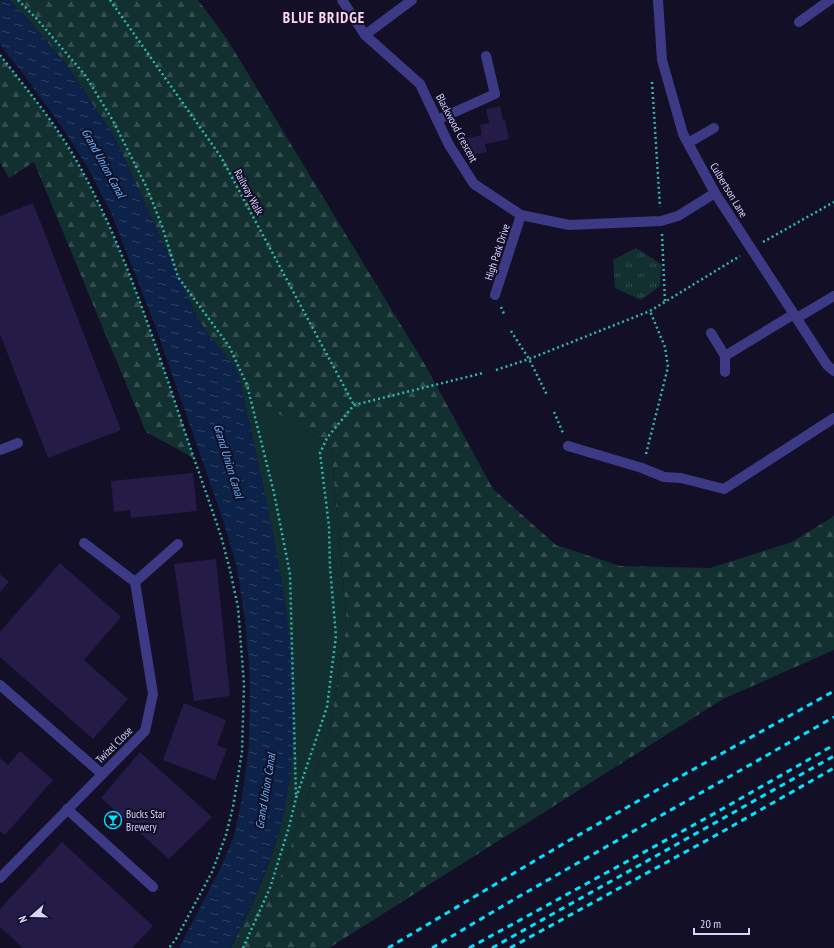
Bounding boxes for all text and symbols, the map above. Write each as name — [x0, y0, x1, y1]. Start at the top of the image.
district label: BLUE BRIDGE — [283, 8, 365, 27]
street label: Blackwood Crescent — [433, 91, 481, 165]
water label: Grand Union Canal — [79, 126, 130, 201]
street label: Culbertson Lane — [707, 160, 751, 220]
street label: Railway Walk — [231, 167, 267, 218]
street label: High Park Drive — [481, 222, 513, 282]
water label: Grand Union Canal — [211, 422, 248, 501]
street label: Twizel Close — [93, 723, 136, 766]
water label: Grand Union Canal — [252, 751, 279, 830]
place label: Bucks Star Brewery — [126, 807, 165, 834]
bar icon: Bucks Star Brewery — [103, 810, 123, 830]
north arrow — [12, 896, 52, 936]
scale bar — [694, 910, 749, 936]
text: N — [15, 914, 30, 925]
text: 20 m — [700, 916, 721, 931]

